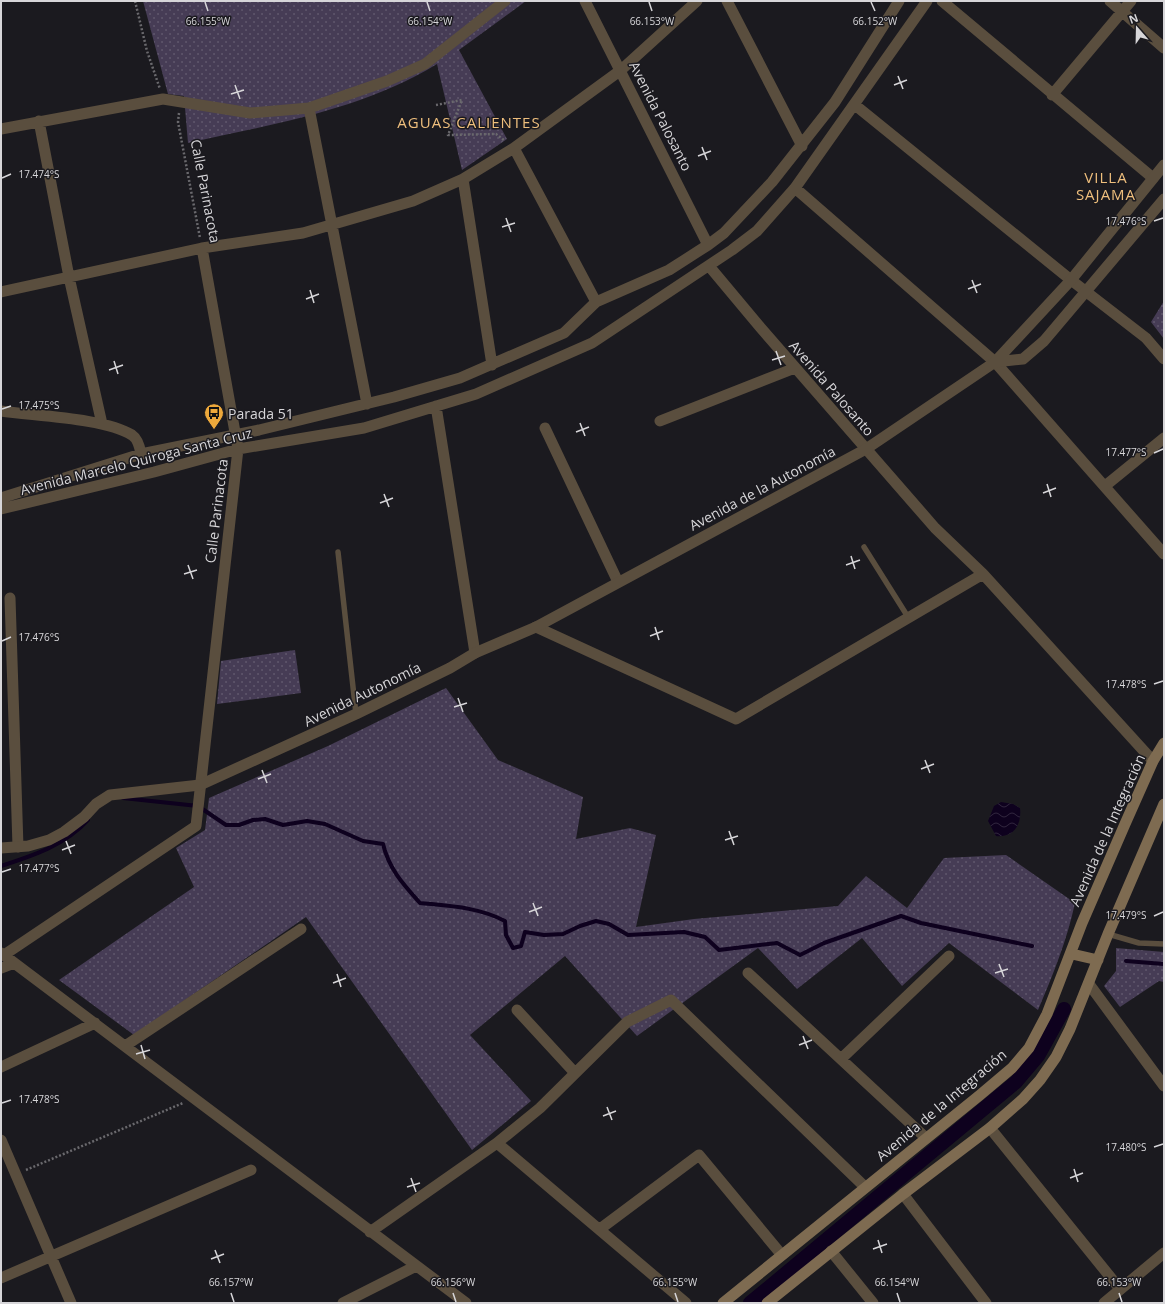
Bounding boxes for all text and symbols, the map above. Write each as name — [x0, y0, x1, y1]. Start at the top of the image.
north arrow — [1117, 8, 1157, 48]
text: N — [1127, 10, 1140, 27]
text: 66.155°W — [186, 14, 231, 28]
text: 66.154°W — [408, 14, 453, 28]
text: 66.153°W — [630, 14, 675, 28]
text: 66.152°W — [853, 14, 898, 28]
street label: Avenida Palosanto — [625, 58, 697, 174]
district label: AGUAS CALIENTES — [397, 112, 541, 132]
street label: Calle Parinacota — [187, 138, 225, 244]
text: 17.474°S — [19, 167, 59, 181]
district label: VILLA SAJAMA — [1076, 167, 1136, 204]
text: 17.476°S — [1106, 214, 1146, 228]
street label: Avenida Palosanto — [785, 336, 879, 440]
text: 17.475°S — [19, 398, 59, 412]
bus stop icon: Parada 51 — [203, 402, 225, 430]
place label: Parada 51 — [228, 404, 294, 423]
street label: Avenida Marcelo Quiroga Santa Cruz — [18, 423, 254, 499]
street label: Avenida de la Autonomía — [686, 441, 838, 535]
text: 17.477°S — [1106, 445, 1146, 459]
street label: Calle Parinacota — [200, 458, 232, 564]
text: 17.476°S — [19, 630, 59, 644]
street label: Avenida Autonomía — [300, 657, 424, 731]
text: 17.478°S — [1106, 677, 1146, 691]
street label: Avenida de la Integración — [1065, 751, 1149, 909]
text: 17.477°S — [19, 861, 59, 875]
text: 17.479°S — [1106, 908, 1146, 922]
street label: Avenida de la Integración — [872, 1045, 1010, 1165]
text: 17.478°S — [19, 1092, 59, 1106]
text: 17.480°S — [1106, 1140, 1146, 1154]
text: 66.157°W — [209, 1275, 254, 1289]
text: 66.156°W — [431, 1275, 476, 1289]
text: 66.155°W — [653, 1275, 698, 1289]
text: 66.154°W — [875, 1275, 920, 1289]
text: 66.153°W — [1097, 1275, 1142, 1289]

